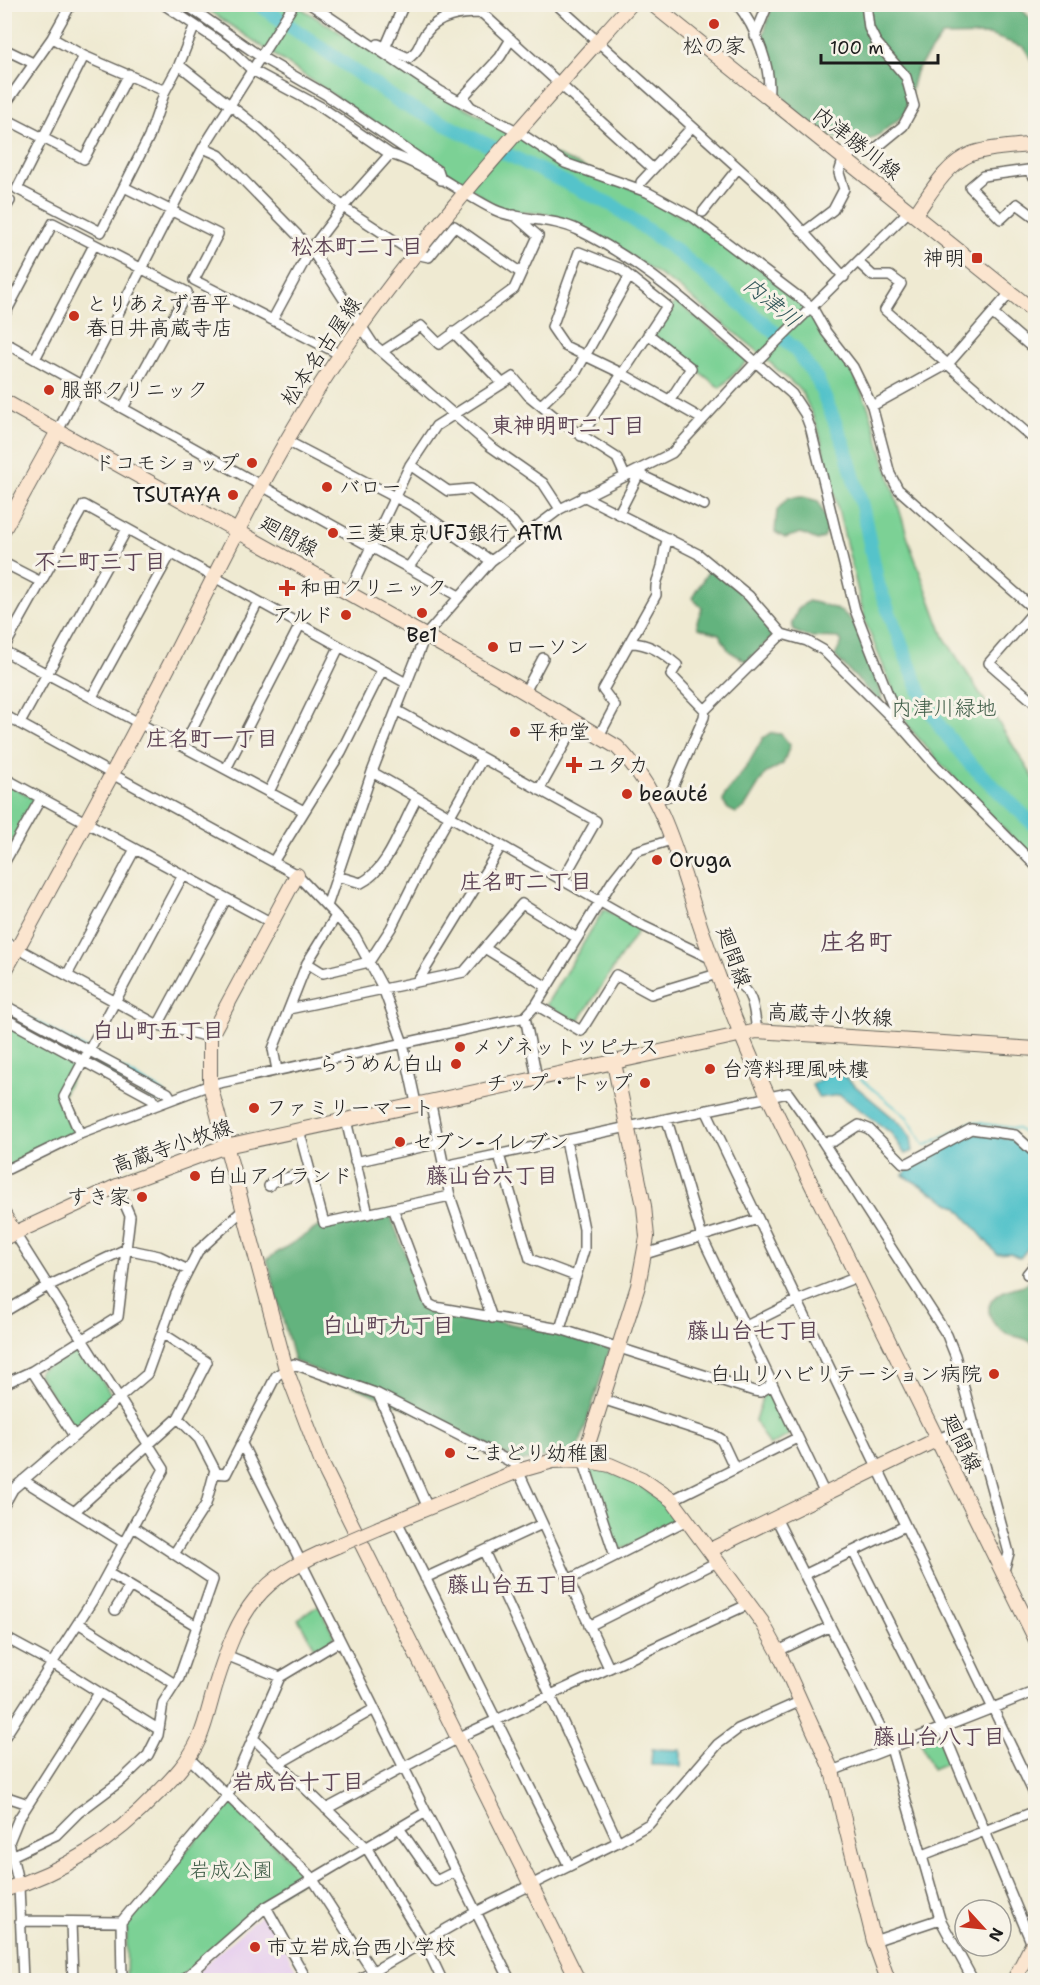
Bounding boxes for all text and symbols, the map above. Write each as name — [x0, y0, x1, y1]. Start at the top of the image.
marker: 松の家 — [707, 17, 721, 31]
scale bar — [821, 27, 938, 65]
place label: 松の家 — [683, 32, 746, 60]
text: 100 m — [830, 36, 884, 60]
street label: 内津勝川線 — [807, 100, 907, 186]
district label: 松本町二丁目 — [291, 232, 423, 261]
place label: 神明 — [923, 244, 965, 272]
marker: 神明 — [970, 251, 984, 265]
water label: 内津川 — [737, 270, 807, 334]
place label: とりあえず吾平 春日井高蔵寺店 — [86, 290, 233, 342]
street label: 松本名古屋線 — [274, 291, 368, 411]
marker: とりあえず吾平 春日井高蔵寺店 — [67, 309, 81, 323]
place label: 服部クリニック — [61, 376, 208, 404]
marker: 服部クリニック — [42, 383, 56, 397]
district label: 東神明町二丁目 — [491, 411, 645, 440]
place label: ドコモショップ — [94, 449, 240, 477]
marker: ドコモショップ — [245, 456, 259, 470]
place label: バロー — [339, 473, 402, 501]
marker: バロー — [320, 480, 334, 494]
place label: TSUTAYA — [132, 481, 221, 509]
marker: TSUTAYA — [226, 488, 240, 502]
street label: 廻間線 — [255, 508, 323, 564]
place label: 三菱東京UFJ銀行 ATM — [345, 519, 563, 547]
marker: 三菱東京UFJ銀行 ATM — [326, 526, 340, 540]
district label: 不二町三丁目 — [34, 547, 166, 576]
place label: 和田クリニック — [300, 574, 447, 602]
marker: 和田クリニック — [278, 579, 296, 597]
place label: アルド — [272, 601, 334, 629]
marker: Be1 — [415, 606, 429, 620]
marker: アルド — [339, 608, 353, 622]
place label: Be1 — [406, 621, 438, 649]
place label: ローソン — [505, 633, 589, 661]
marker: ローソン — [486, 640, 500, 654]
park label: 内津川緑地 — [892, 694, 997, 722]
place label: 平和堂 — [527, 718, 590, 746]
district label: 庄名町一丁目 — [146, 724, 278, 753]
marker: 平和堂 — [508, 725, 522, 739]
place label: ユタカ — [586, 751, 649, 779]
marker: ユタカ — [567, 758, 581, 772]
place label: beauté — [639, 780, 708, 808]
marker: beauté — [620, 787, 634, 801]
place label: Oruga — [669, 846, 731, 874]
marker: Oruga — [650, 853, 664, 867]
district label: 庄名町二丁目 — [460, 867, 592, 896]
street label: 廻間線 — [710, 923, 758, 991]
district label: 庄名町 — [820, 926, 892, 958]
street label: 高蔵寺小牧線 — [766, 998, 894, 1032]
district label: 白山町五丁目 — [92, 1016, 224, 1045]
place label: メゾネットツピナス — [472, 1033, 659, 1061]
marker: メゾネットツピナス — [453, 1040, 467, 1054]
place label: らうめん白山 — [318, 1050, 444, 1078]
place label: 台湾料理風味樓 — [722, 1055, 869, 1083]
marker: らうめん白山 — [449, 1057, 463, 1071]
marker: 台湾料理風味樓 — [703, 1062, 717, 1076]
place label: チップ・トップ — [486, 1069, 633, 1097]
marker: チップ・トップ — [638, 1076, 652, 1090]
place label: ファミリーマート — [266, 1094, 434, 1122]
marker: ファミリーマート — [247, 1101, 261, 1115]
street label: 高蔵寺小牧線 — [108, 1112, 236, 1180]
place label: セブン-イレブン — [412, 1128, 569, 1156]
marker: セブン-イレブン — [393, 1135, 407, 1149]
district label: 藤山台六丁目 — [426, 1161, 558, 1190]
place label: 白山アイランド — [207, 1162, 353, 1190]
marker: 白山アイランド — [188, 1169, 202, 1183]
place label: すき家 — [67, 1183, 130, 1211]
marker: すき家 — [135, 1190, 149, 1204]
district label: 白山町九丁目 — [322, 1311, 454, 1340]
district label: 藤山台七丁目 — [687, 1316, 819, 1345]
place label: 白山リハビリテーション病院 — [709, 1360, 982, 1388]
marker: 白山リハビリテーション病院 — [987, 1367, 1001, 1381]
street label: 廻間線 — [936, 1409, 988, 1477]
place label: こまどり幼稚園 — [462, 1439, 609, 1467]
marker: こまどり幼稚園 — [443, 1446, 457, 1460]
district label: 藤山台五丁目 — [447, 1570, 579, 1599]
district label: 藤山台八丁目 — [873, 1722, 1005, 1751]
district label: 岩成台十丁目 — [232, 1767, 364, 1796]
park label: 岩成公園 — [189, 1856, 273, 1884]
north arrow — [953, 1898, 1013, 1958]
text: N — [984, 1924, 1008, 1945]
place label: 市立岩成台西小学校 — [267, 1933, 456, 1961]
marker: 市立岩成台西小学校 — [248, 1940, 262, 1954]

